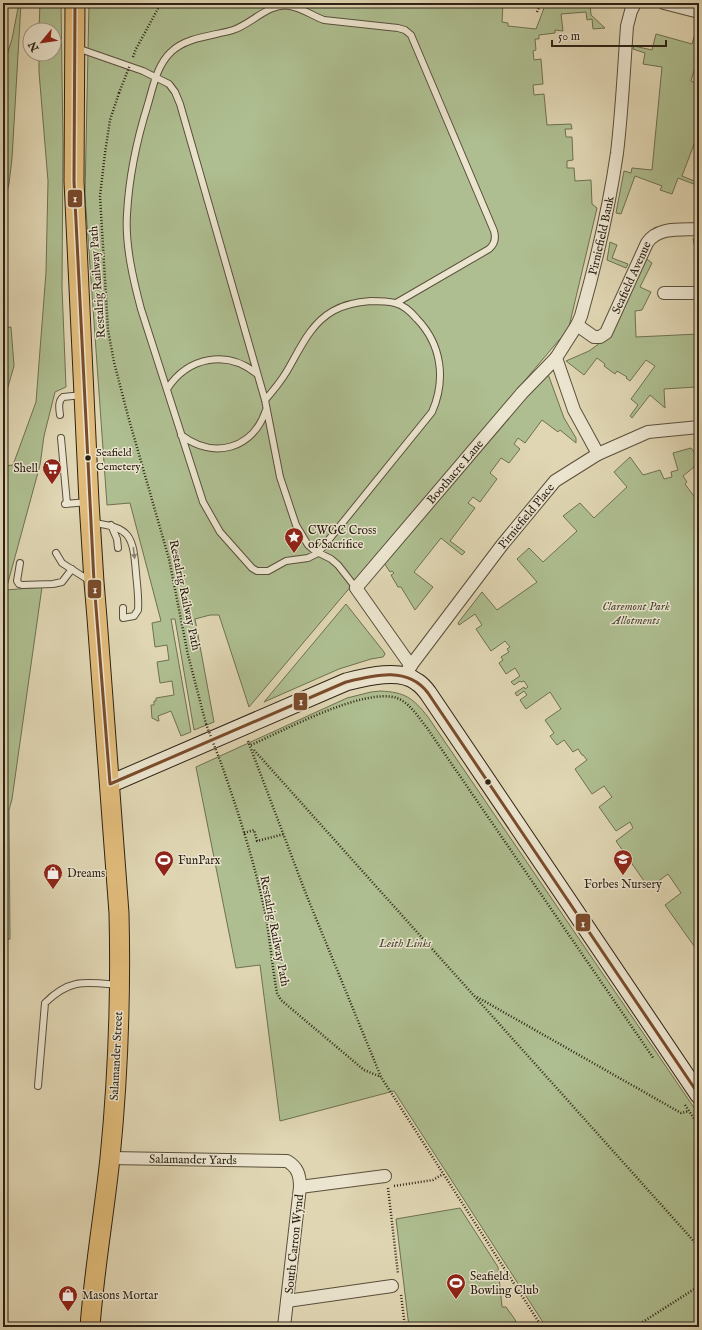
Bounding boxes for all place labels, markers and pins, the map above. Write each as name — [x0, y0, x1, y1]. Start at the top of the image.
place label: Seafield Cemetery — [96, 446, 141, 474]
marker: Seafield Cemetery — [83, 453, 93, 463]
supermarket icon: Shell — [41, 457, 63, 485]
place label: Shell — [13, 461, 39, 476]
place label: CWGC Cross of Sacrifice — [308, 523, 377, 552]
place icon: CWGC Cross of Sacrifice — [283, 526, 305, 554]
unlabelled marker — [483, 777, 493, 787]
school or university icon: Forbes Nursery — [612, 848, 634, 876]
sports icon: FunParx — [153, 849, 175, 877]
place label: FunParx — [178, 853, 221, 868]
shop icon: Dreams — [42, 862, 64, 890]
place label: Dreams — [67, 866, 105, 881]
place label: Forbes Nursery — [584, 877, 662, 892]
place label: Seafield Bowling Club — [470, 1269, 539, 1298]
sports icon: Seafield Bowling Club — [445, 1272, 467, 1300]
shop icon: Masons Mortar — [57, 1284, 79, 1312]
place label: Masons Mortar — [82, 1288, 159, 1303]

